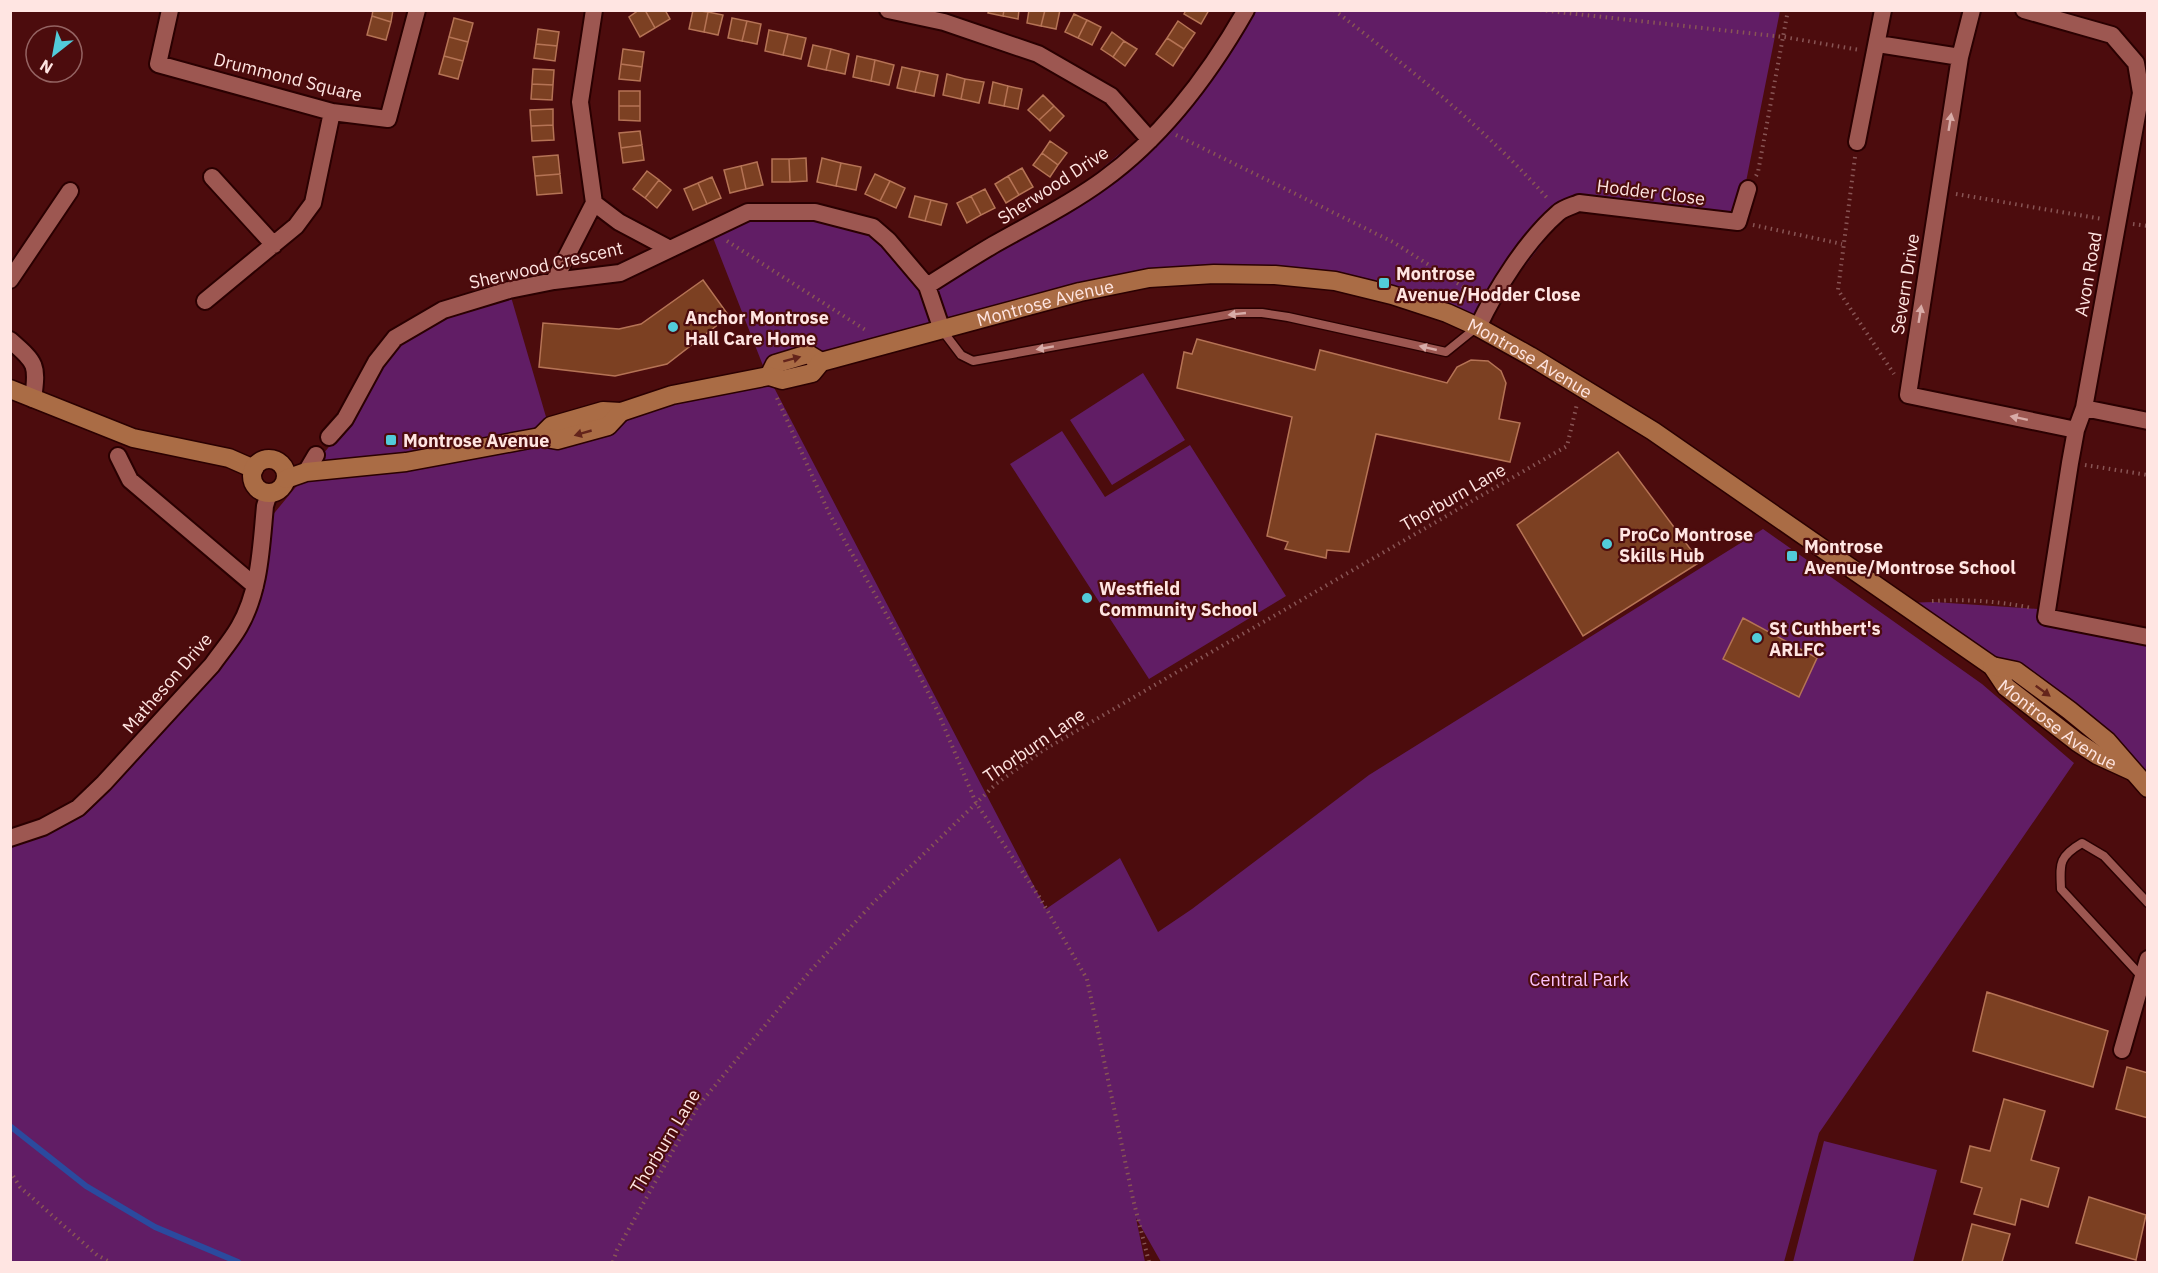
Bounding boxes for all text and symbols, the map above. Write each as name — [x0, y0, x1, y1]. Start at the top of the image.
north arrow — [24, 24, 84, 84]
street label: Drummond Square — [211, 47, 365, 107]
text: N — [36, 55, 56, 78]
one-way arrow — [1946, 112, 1955, 131]
street label: Sherwood Drive — [993, 141, 1113, 229]
street label: Hodder Close — [1595, 174, 1707, 210]
street label: Avon Road — [2069, 230, 2107, 318]
street label: Severn Drive — [1886, 232, 1924, 336]
street label: Sherwood Crescent — [467, 236, 625, 294]
place label: Montrose Avenue/Hodder Close — [1396, 262, 1581, 306]
street label: Montrose Avenue — [974, 274, 1116, 331]
marker: Montrose Avenue/Hodder Close — [1377, 276, 1391, 290]
one-way arrow — [1916, 305, 1925, 324]
place label: Anchor Montrose Hall Care Home — [685, 306, 829, 350]
one-way arrow — [1227, 309, 1246, 319]
street label: Montrose Avenue — [1464, 312, 1597, 403]
marker: Anchor Montrose Hall Care Home — [666, 320, 680, 334]
one-way arrow — [1419, 343, 1438, 352]
one-way arrow — [1035, 344, 1054, 353]
one-way arrow — [783, 353, 801, 363]
one-way arrow — [2009, 413, 2028, 422]
place label: Montrose Avenue — [403, 429, 549, 452]
one-way arrow — [574, 429, 592, 438]
marker: Montrose Avenue — [384, 433, 398, 447]
street label: Thorburn Lane — [1396, 458, 1510, 536]
place label: ProCo Montrose Skills Hub — [1619, 523, 1753, 567]
place label: Montrose Avenue/Montrose School — [1804, 535, 2016, 579]
marker: ProCo Montrose Skills Hub — [1600, 537, 1614, 551]
marker: Montrose Avenue/Montrose School — [1785, 549, 1799, 563]
place label: Westfield Community School — [1099, 577, 1258, 621]
marker: Westfield Community School — [1080, 591, 1094, 605]
place label: St Cuthbert's ARLFC — [1769, 617, 1881, 661]
street label: Matheson Drive — [117, 628, 217, 738]
marker: St Cuthbert's ARLFC — [1750, 631, 1764, 645]
street label: Montrose Avenue — [1994, 674, 2121, 774]
one-way arrow — [2035, 685, 2051, 697]
street label: Thorburn Lane — [979, 703, 1089, 787]
park label: Central Park — [1529, 968, 1629, 991]
street label: Thorburn Lane — [625, 1085, 705, 1197]

